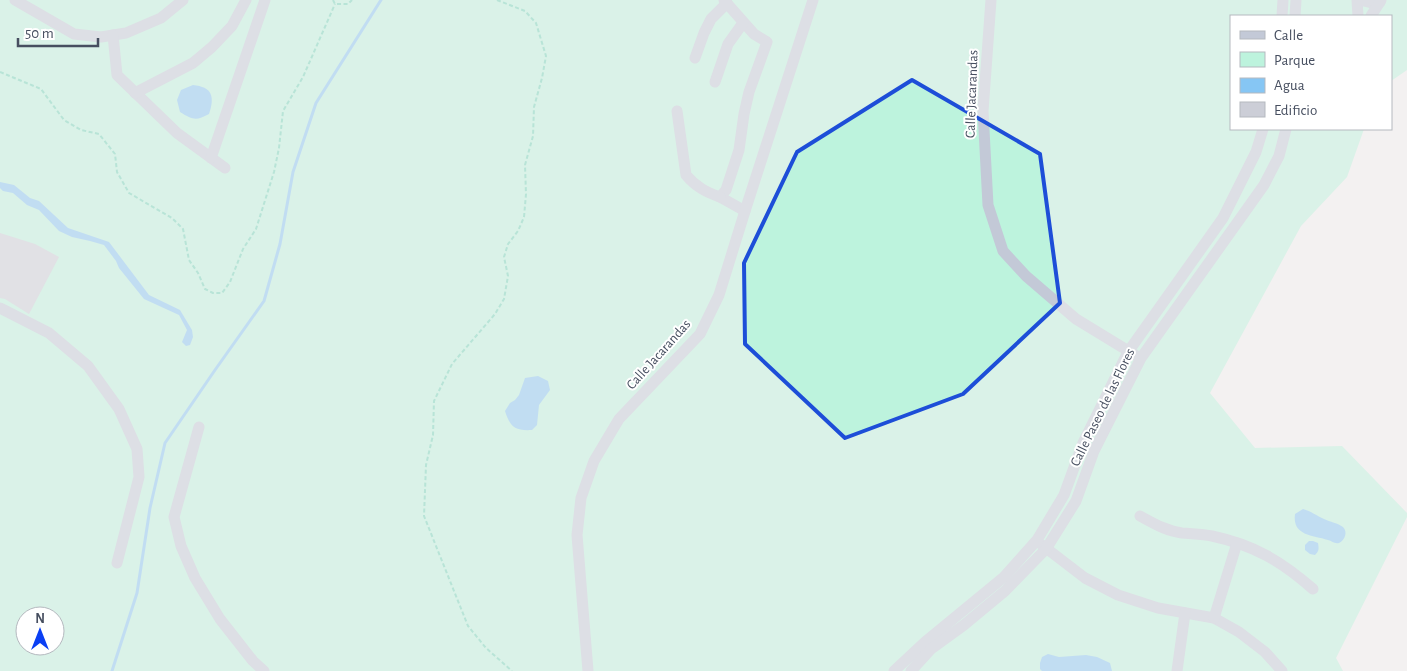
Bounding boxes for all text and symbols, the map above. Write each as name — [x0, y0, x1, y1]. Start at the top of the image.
scale bar — [18, 15, 98, 47]
legend — [1230, 15, 1392, 130]
text: 50 m — [25, 26, 54, 41]
text: Calle — [1274, 28, 1303, 43]
street label: Calle Jacarandas — [963, 50, 981, 138]
text: Parque — [1274, 53, 1315, 68]
text: Agua — [1274, 78, 1305, 93]
text: Edificio — [1274, 103, 1317, 118]
street label: Calle Jacarandas — [624, 317, 694, 392]
street label: Calle Paseo de las Flores — [1068, 346, 1138, 469]
north arrow — [15, 606, 65, 656]
text: N — [35, 612, 45, 626]

